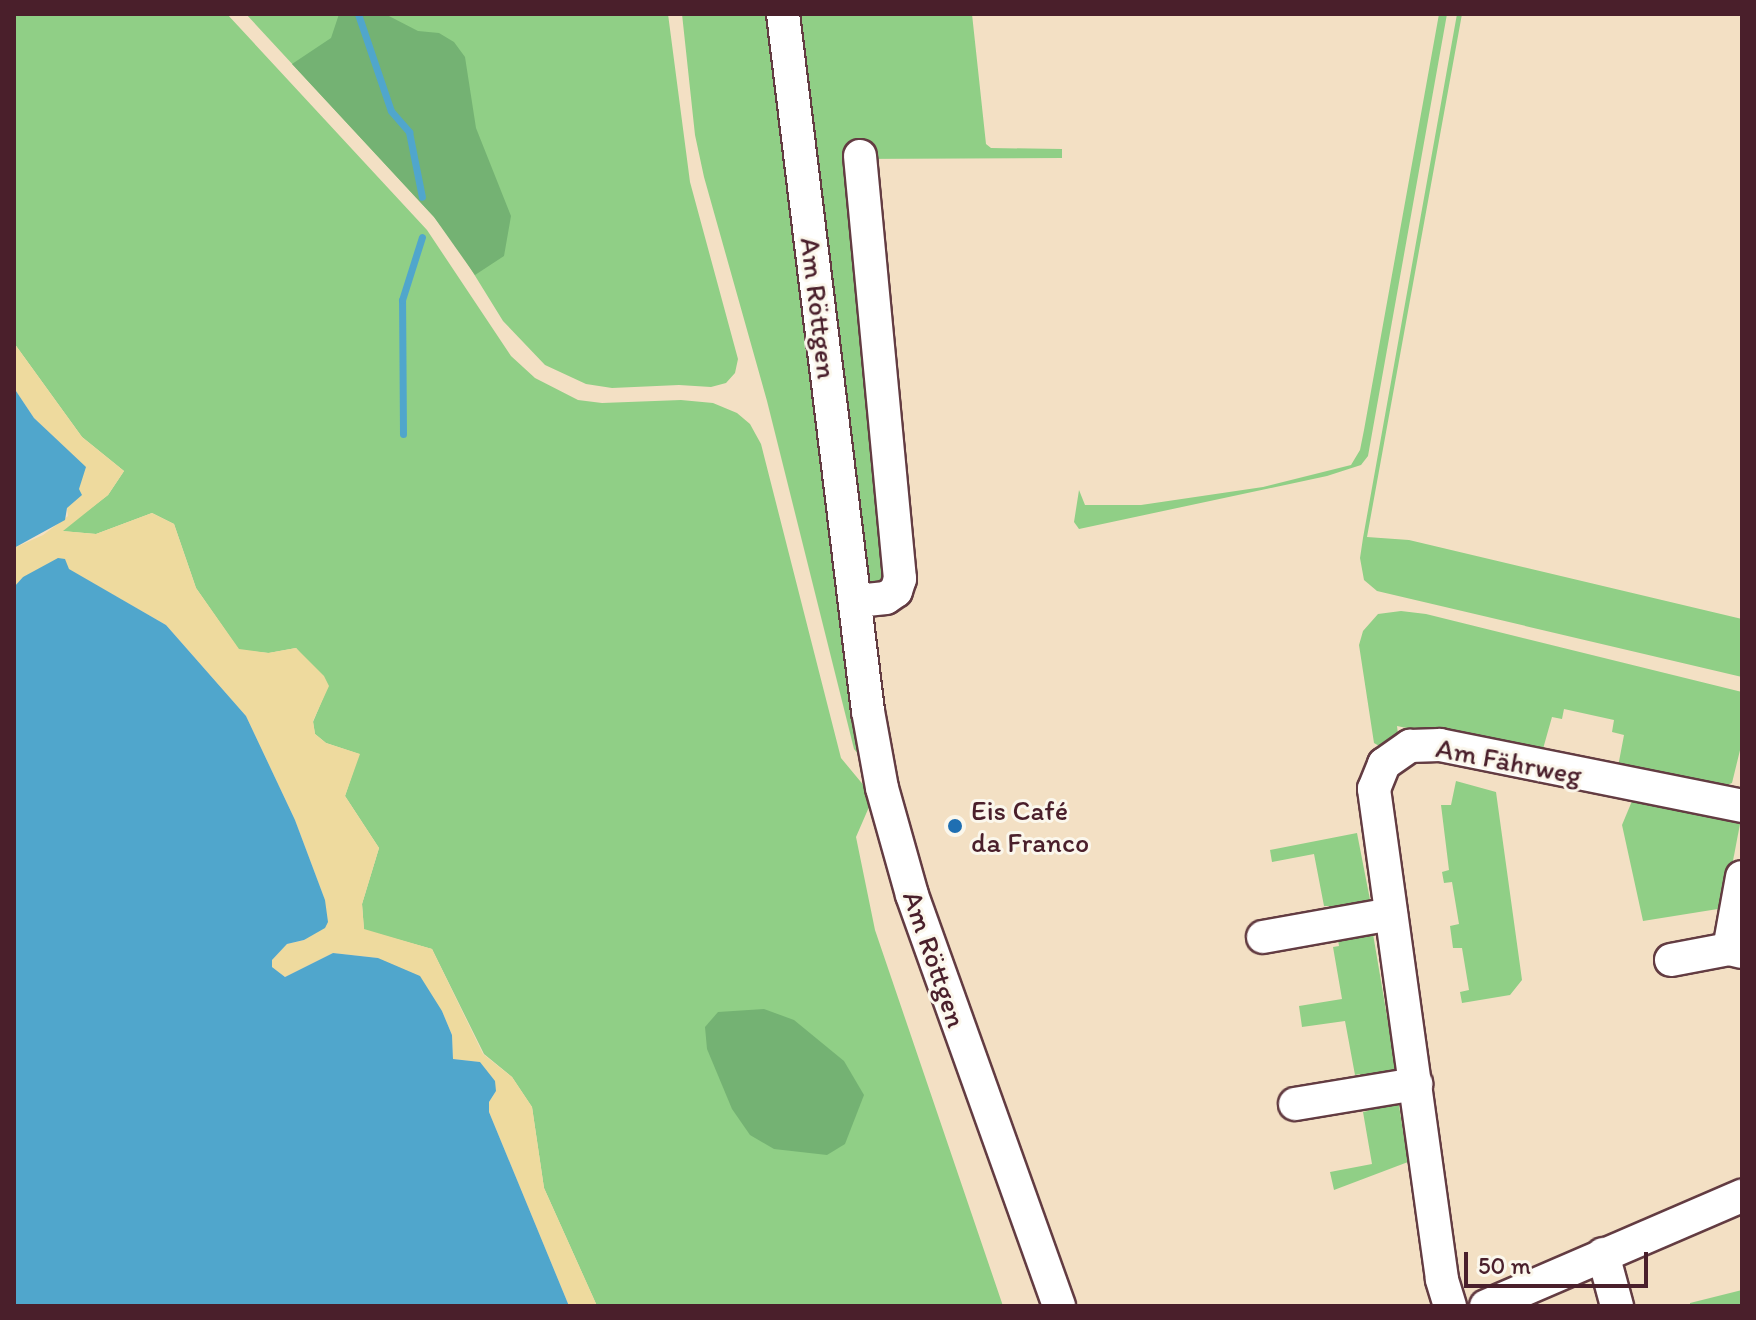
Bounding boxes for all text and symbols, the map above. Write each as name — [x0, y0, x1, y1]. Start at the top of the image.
street label: Am Röttgen — [794, 236, 844, 380]
street label: Am Fährweg — [1433, 730, 1585, 792]
place label: Eis Café da Franco — [971, 793, 1089, 859]
marker: Eis Café da Franco — [946, 817, 964, 835]
street label: Am Röttgen — [896, 887, 974, 1031]
scale bar — [1468, 1236, 1652, 1286]
text: 50 m — [1478, 1251, 1531, 1280]

